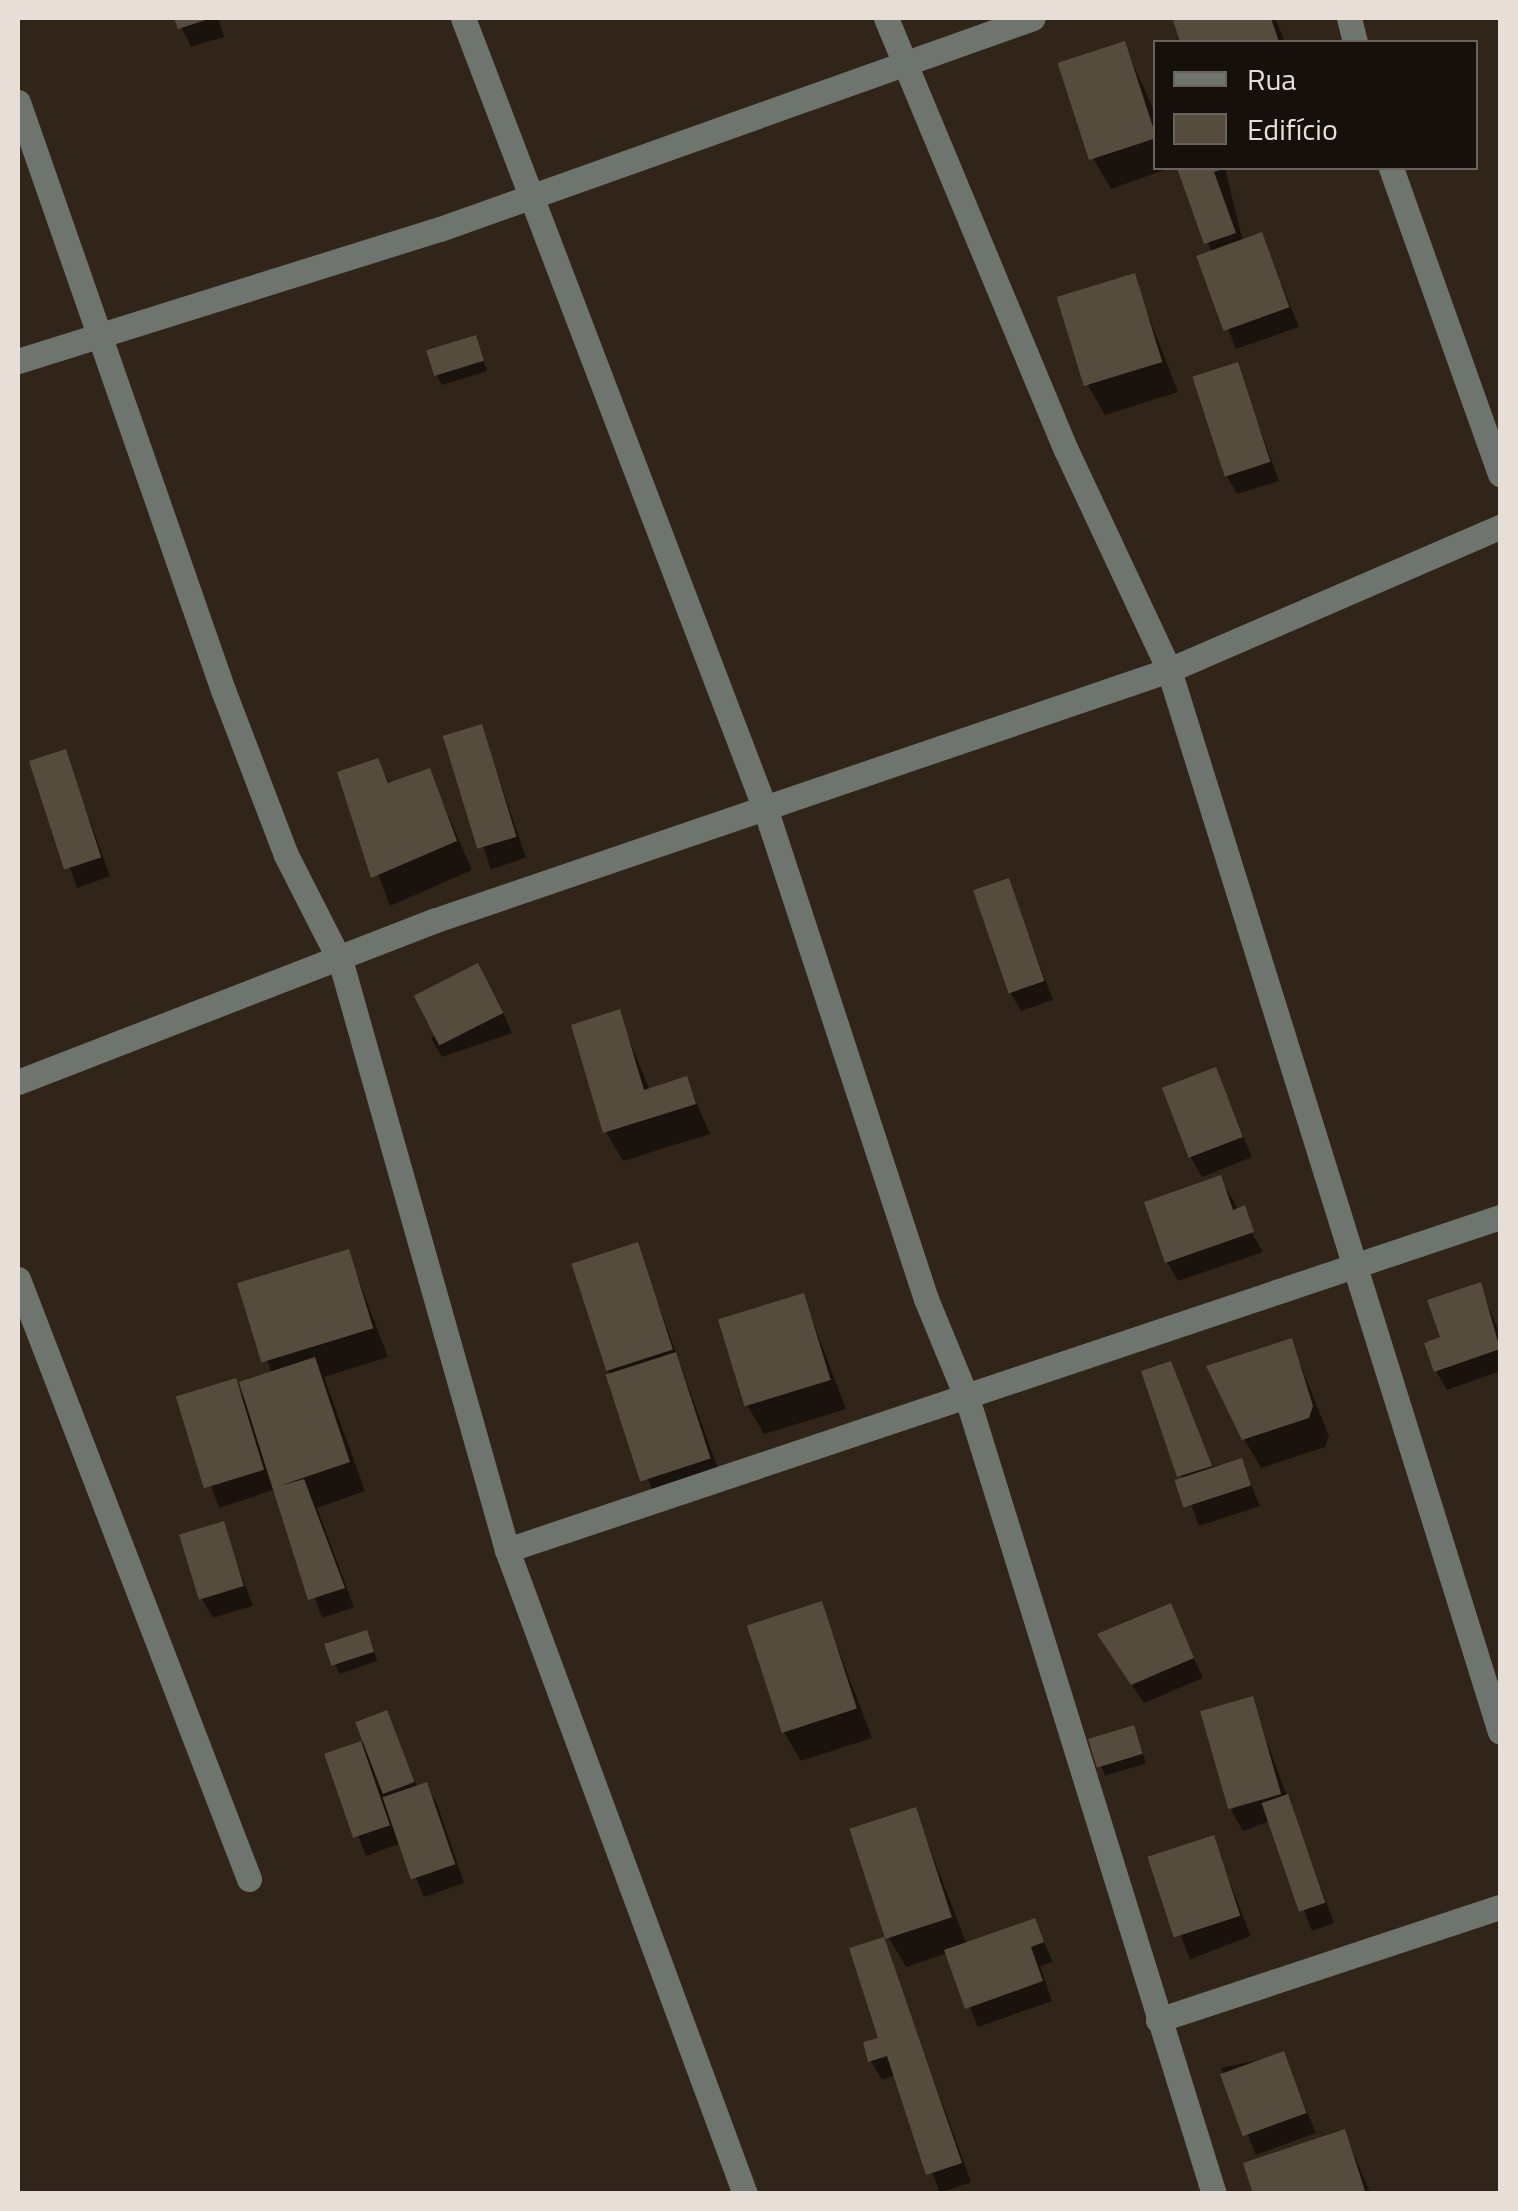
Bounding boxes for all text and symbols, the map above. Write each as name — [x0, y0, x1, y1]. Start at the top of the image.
legend — [1153, 40, 1478, 170]
text: Rua — [1247, 56, 1296, 102]
text: Edifício — [1247, 106, 1338, 152]

